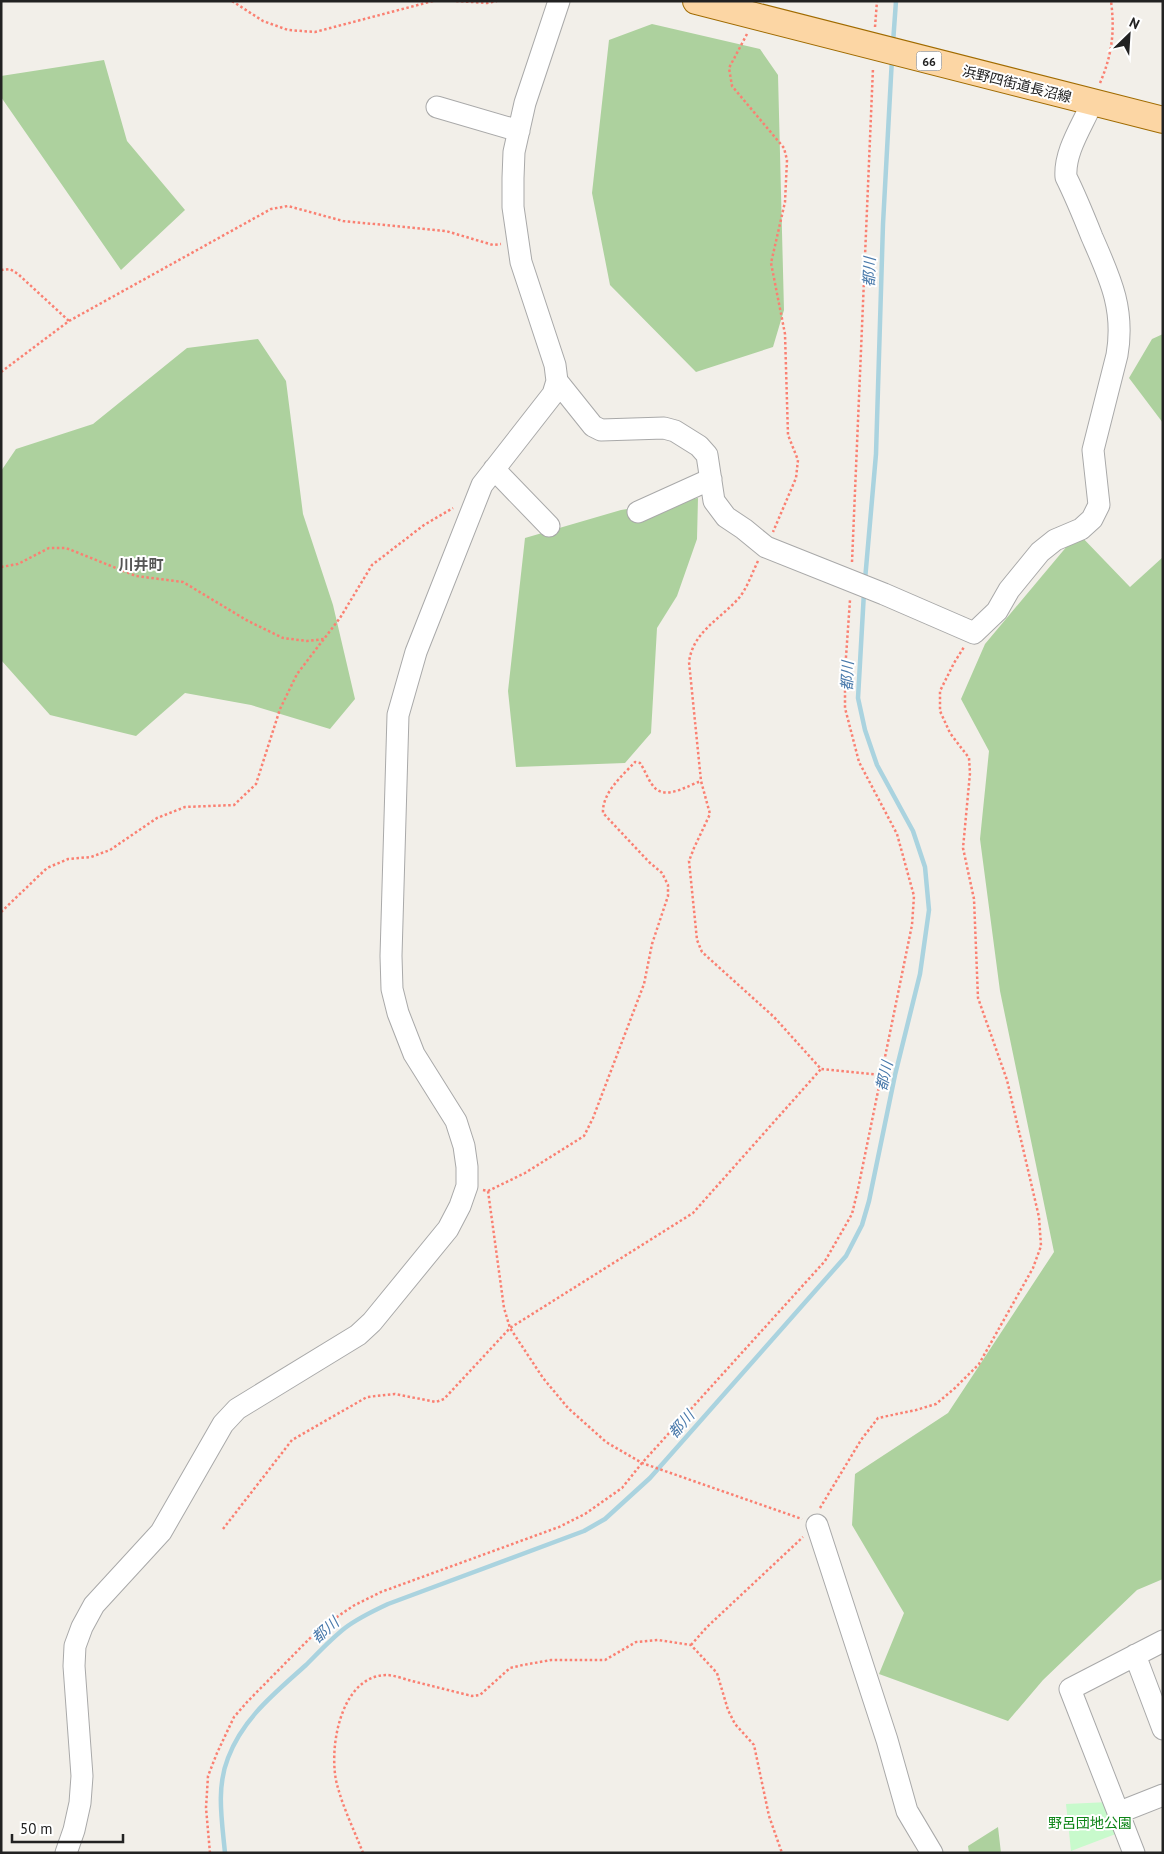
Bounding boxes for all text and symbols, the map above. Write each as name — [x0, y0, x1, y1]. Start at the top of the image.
north arrow — [1104, 10, 1154, 60]
text: N — [1127, 13, 1142, 33]
road number: 66 — [916, 51, 942, 70]
street label: 浜野四街道長沼線 — [960, 62, 1074, 106]
water label: 都川 — [859, 255, 879, 287]
district label: 川井町 — [118, 555, 164, 574]
water label: 都川 — [837, 659, 857, 691]
water label: 都川 — [871, 1057, 897, 1093]
water label: 都川 — [664, 1405, 699, 1442]
water label: 都川 — [307, 1612, 344, 1647]
scale bar — [12, 1812, 124, 1844]
park label: 野呂団地公園 — [1048, 1814, 1132, 1832]
text: 50 m — [20, 1819, 53, 1838]

